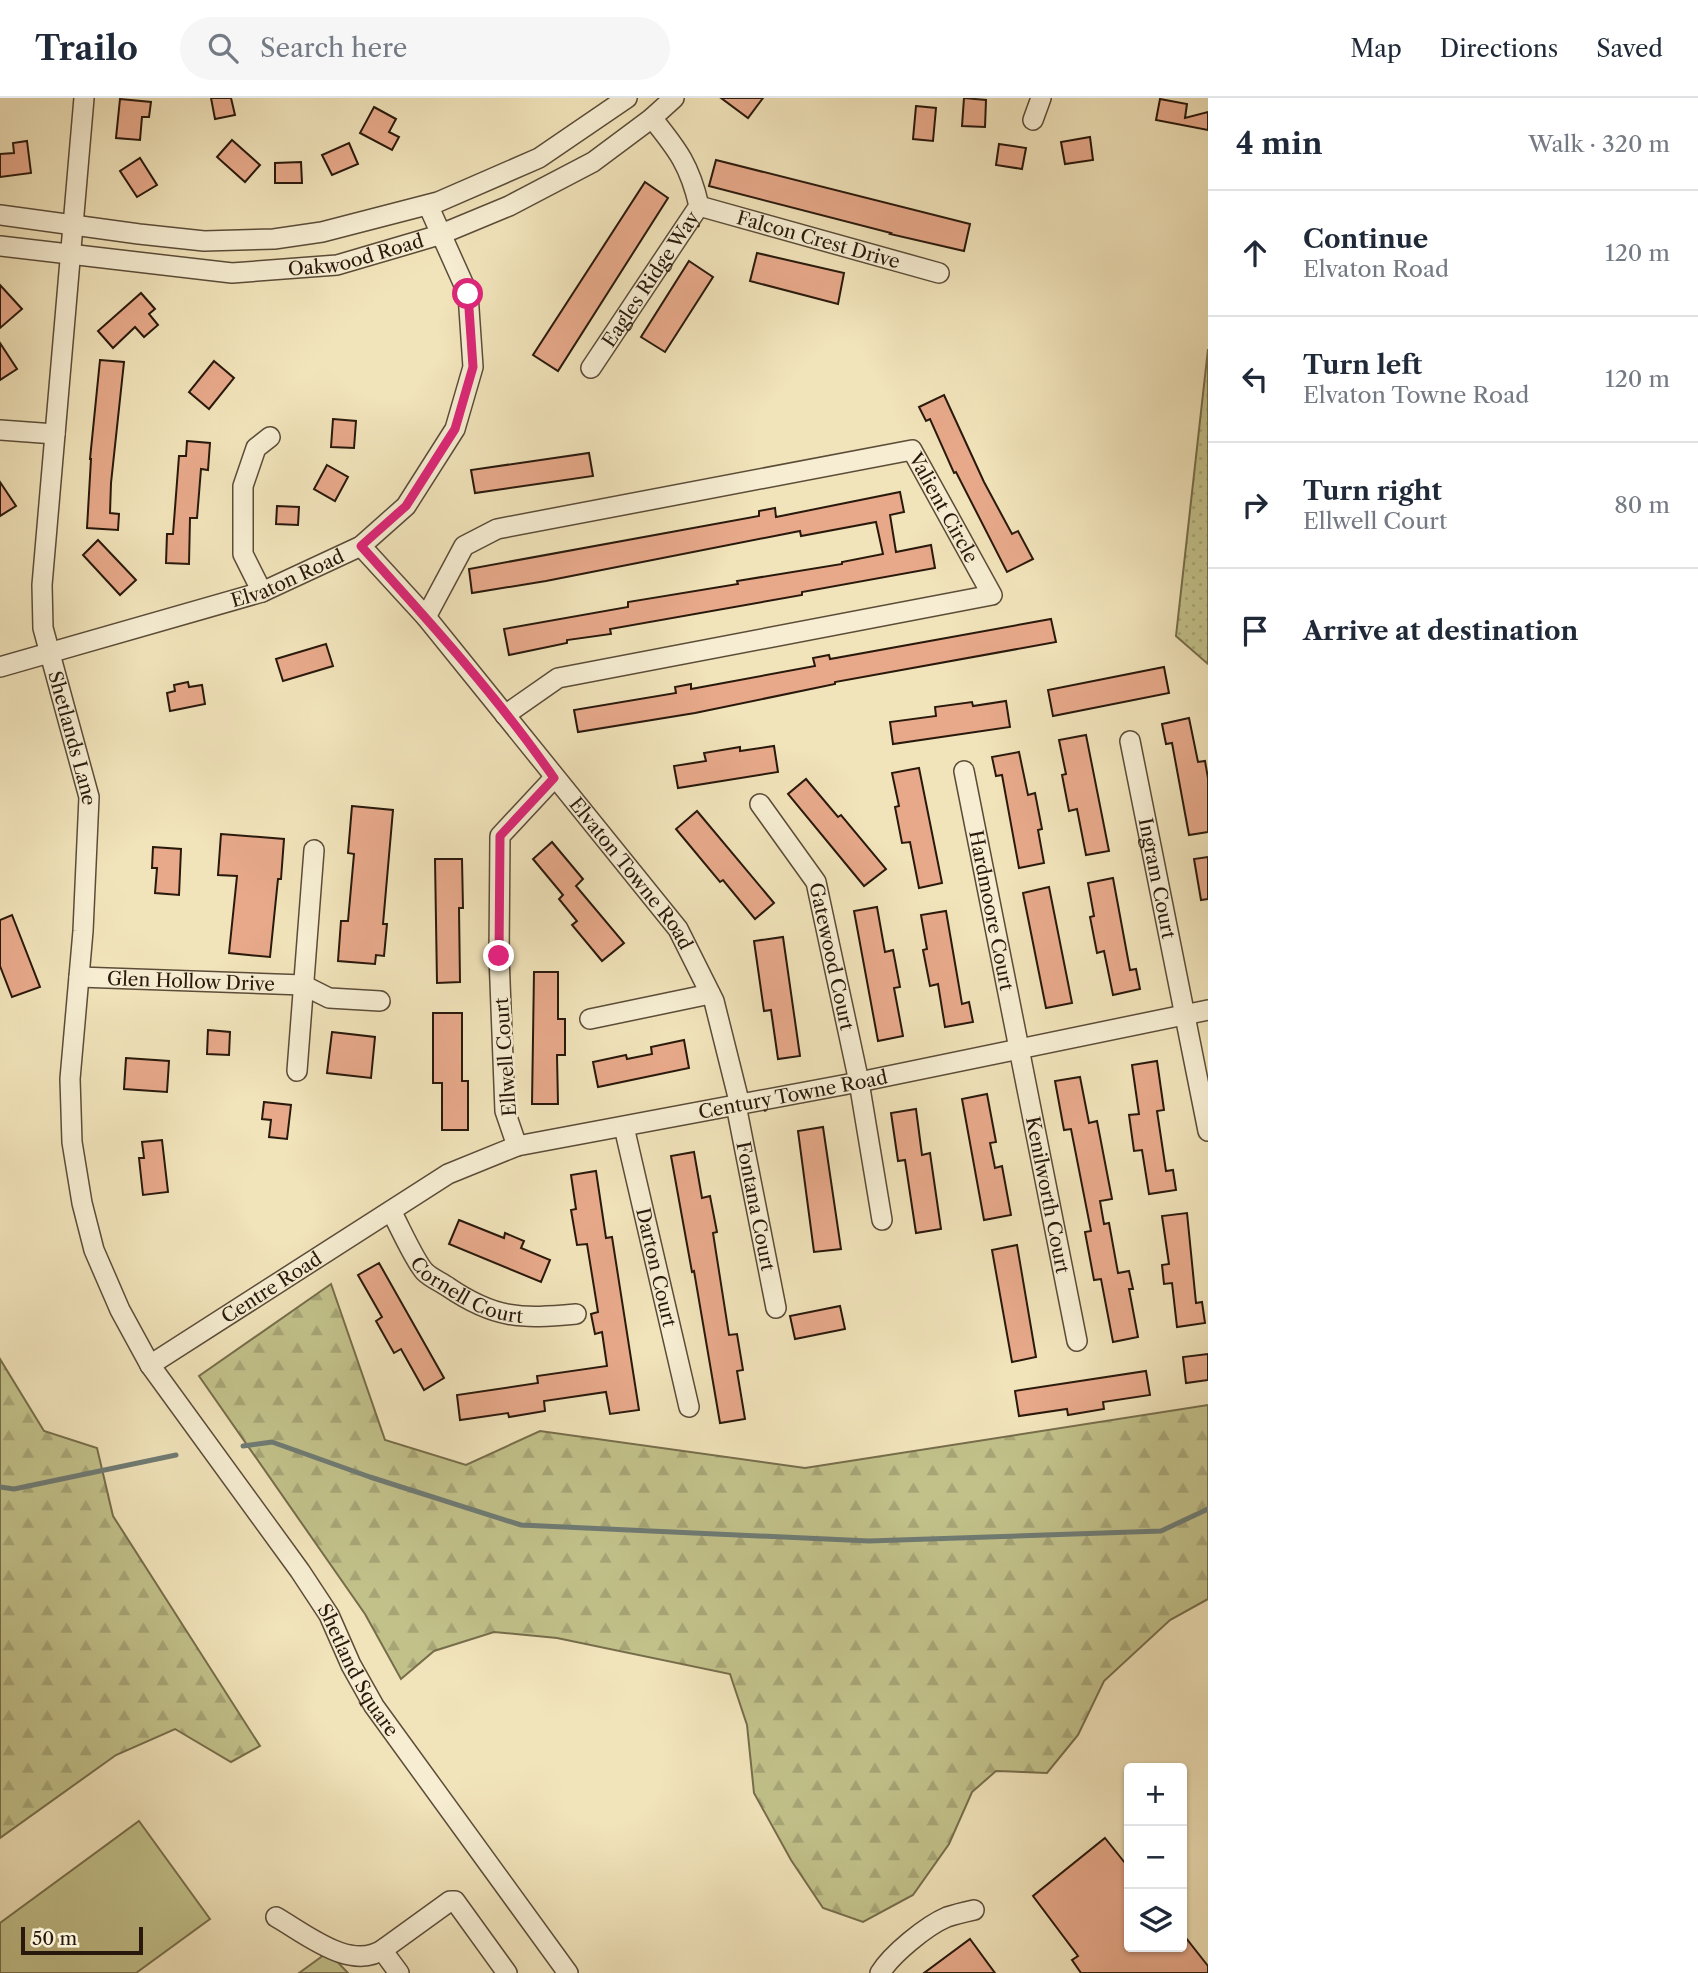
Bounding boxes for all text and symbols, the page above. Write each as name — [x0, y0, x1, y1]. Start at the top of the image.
search box — [180, 17, 670, 80]
text: Trailo — [35, 28, 138, 69]
icon: search — [204, 29, 242, 67]
text: Search here — [260, 32, 407, 64]
text: Map — [1350, 34, 1402, 63]
text: Directions — [1440, 34, 1558, 63]
text: Saved — [1596, 34, 1663, 63]
text: 4 min — [1236, 125, 1322, 162]
text: Walk · 320 m — [1528, 130, 1670, 158]
street label: Falcon Crest Drive — [734, 206, 902, 274]
street label: Eagles Ridge Way — [597, 207, 704, 351]
text: Continue — [1303, 223, 1428, 255]
street label: Oakwood Road — [287, 229, 427, 281]
icon: ahead — [1236, 234, 1274, 272]
text: 120 m — [1605, 239, 1670, 267]
text: Elvaton Road — [1303, 255, 1449, 283]
route start — [452, 278, 483, 309]
text: Turn left — [1303, 349, 1422, 381]
icon: left — [1236, 360, 1274, 398]
text: 120 m — [1605, 365, 1670, 393]
text: Elvaton Towne Road — [1303, 381, 1529, 409]
street label: Valient Circle — [903, 448, 983, 567]
text: Turn right — [1303, 475, 1442, 507]
icon: right — [1236, 486, 1274, 524]
text: 80 m — [1614, 491, 1670, 519]
text: Ellwell Court — [1303, 507, 1447, 535]
street label: Elvaton Road — [228, 544, 348, 612]
icon: arrive — [1236, 612, 1274, 650]
text: Arrive at destination — [1303, 615, 1578, 647]
street label: Shetlands Lane — [43, 669, 100, 806]
street label: Elvaton Towne Road — [564, 793, 698, 954]
street label: Ingram Court — [1134, 816, 1180, 941]
street label: Hardmoore Court — [964, 828, 1018, 993]
street label: Gatewood Court — [804, 880, 859, 1033]
route end — [483, 940, 514, 971]
street label: Glen Hollow Drive — [106, 967, 275, 996]
street label: Ellwell Court — [490, 996, 521, 1117]
street label: Century Towne Road — [696, 1065, 890, 1124]
street label: Kenilworth Court — [1021, 1114, 1074, 1276]
street label: Fontana Court — [731, 1139, 779, 1273]
street label: Darton Court — [631, 1206, 681, 1329]
street label: Centre Road — [217, 1247, 326, 1328]
street label: Cornell Court — [405, 1252, 524, 1328]
street label: Shetland Square — [313, 1599, 403, 1741]
map controls — [1124, 1763, 1187, 1952]
button: + — [1124, 1763, 1187, 1826]
button: − — [1124, 1826, 1187, 1889]
button: layers — [1124, 1889, 1187, 1952]
scale bar — [21, 1924, 144, 1956]
text: 50 m — [32, 1927, 77, 1950]

